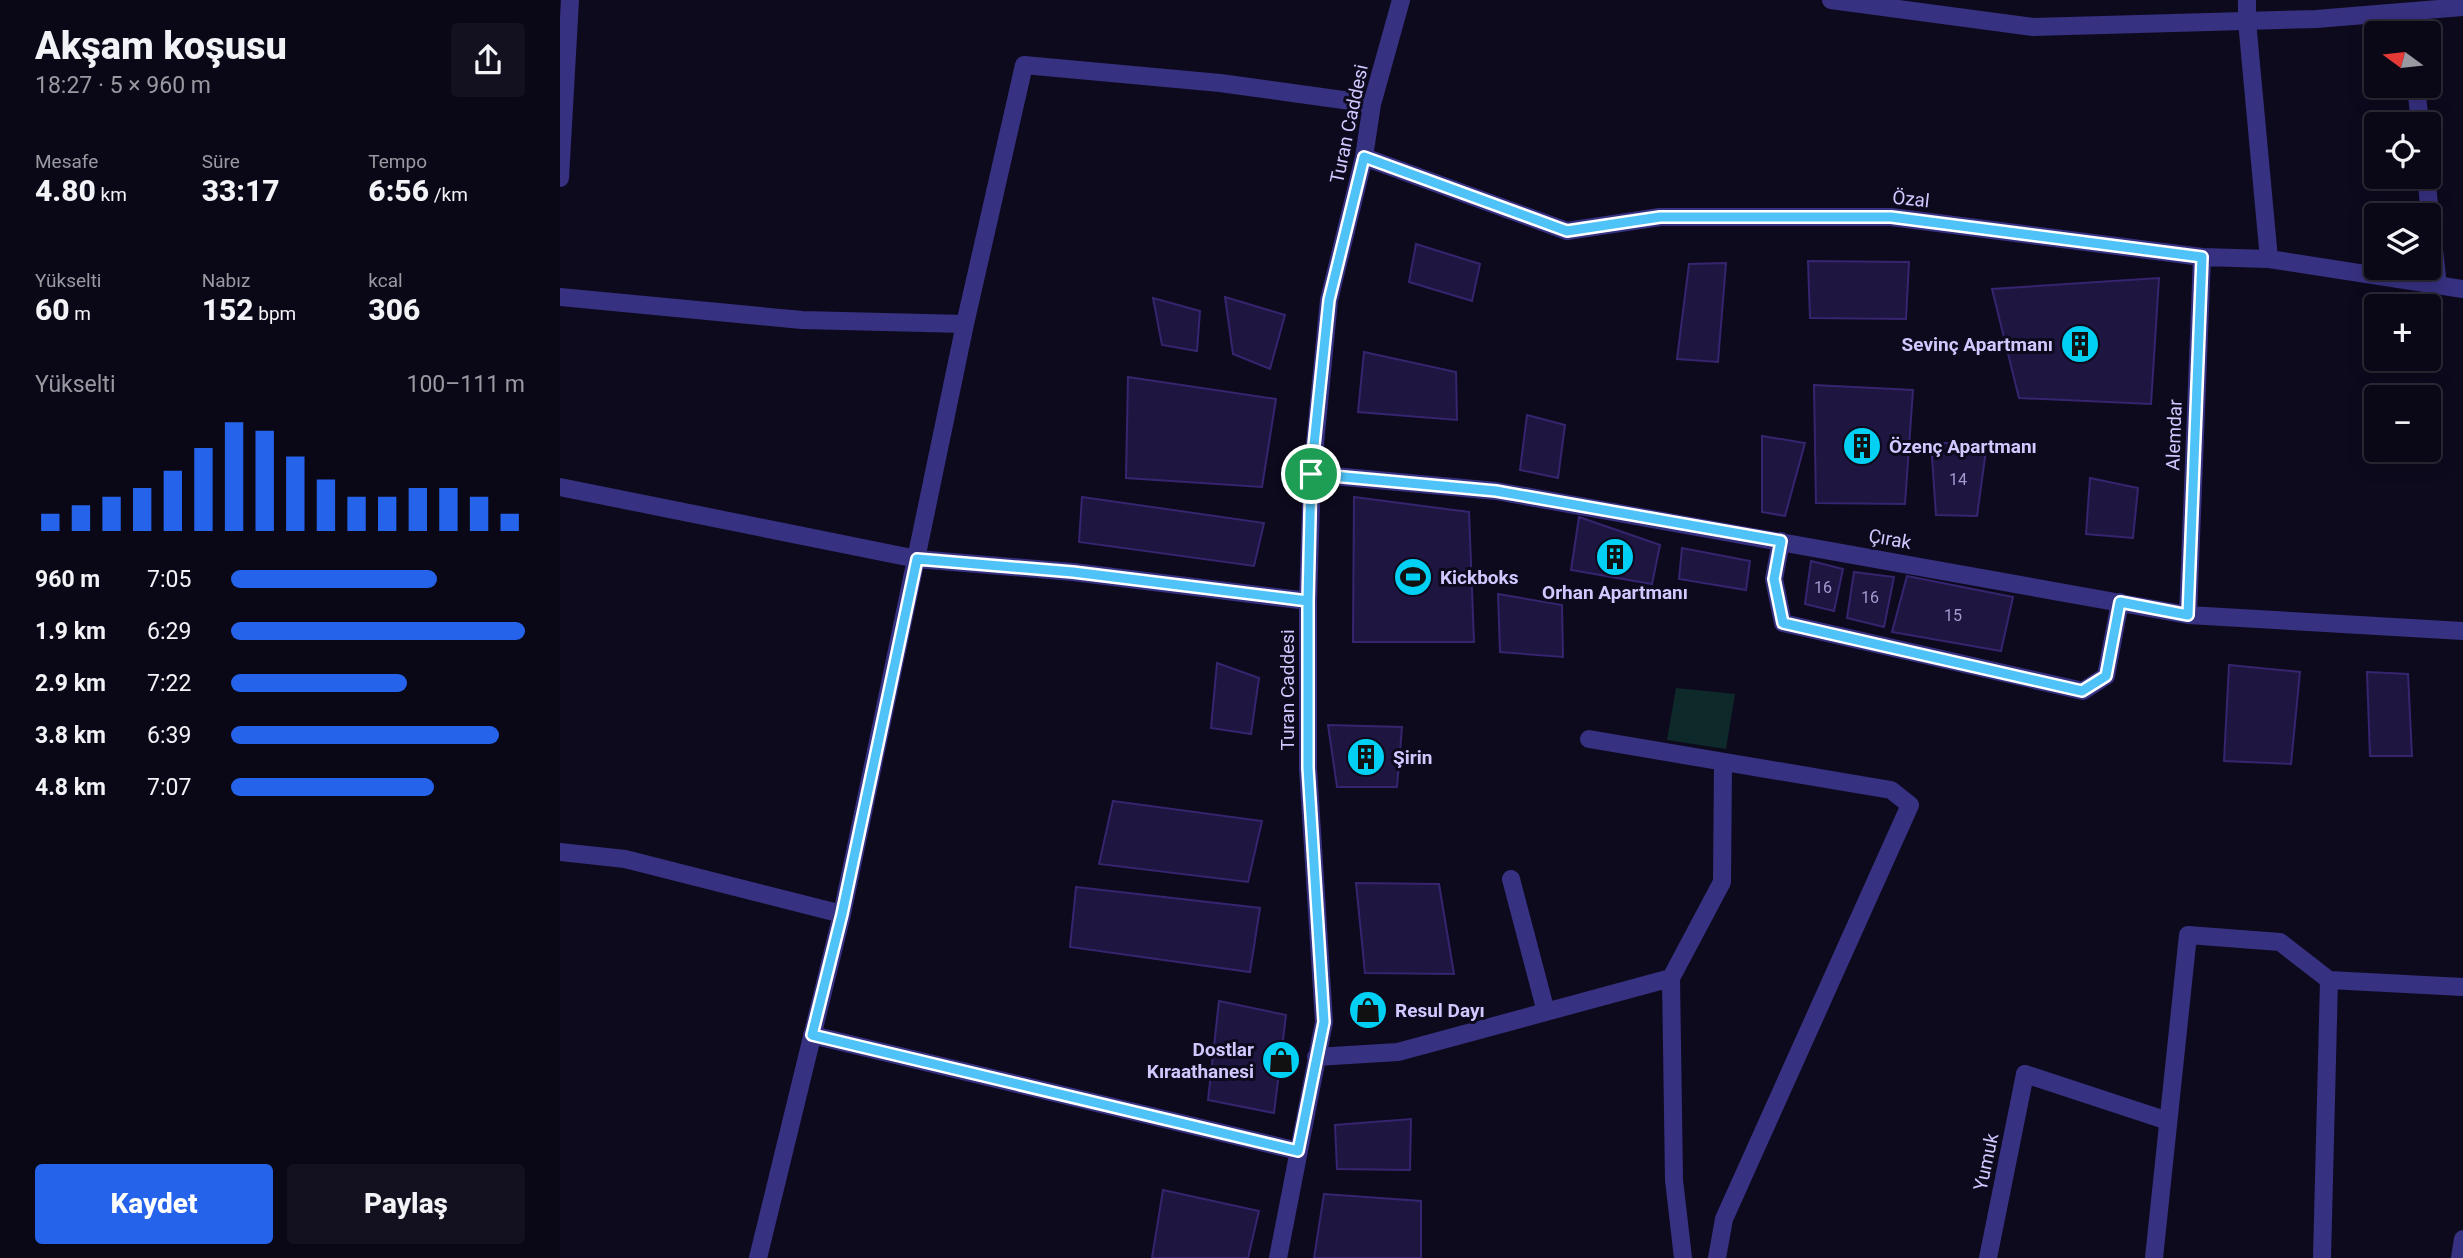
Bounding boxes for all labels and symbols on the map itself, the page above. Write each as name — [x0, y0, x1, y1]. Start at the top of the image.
north arrow — [2364, 21, 2441, 98]
street label: Turan Caddesi — [1325, 62, 1373, 186]
street label: Özal — [1891, 186, 1931, 212]
building icon: Sevinç Apartmanı — [2059, 323, 2101, 365]
place label: Sevinç Apartmanı — [1902, 333, 2053, 356]
street label: Alemdar — [2161, 398, 2187, 471]
building icon: Özenç Apartmanı — [1841, 425, 1883, 467]
place label: Özenç Apartmanı — [1889, 435, 2037, 458]
pin — [1281, 444, 1341, 504]
house number: 14 — [1949, 470, 1967, 489]
street label: Çırak — [1867, 524, 1914, 554]
building icon: Orhan Apartmanı — [1594, 536, 1636, 578]
sports icon: Kickboks — [1392, 556, 1434, 598]
place label: Kickboks — [1440, 566, 1519, 589]
house number: 16 — [1814, 578, 1832, 597]
place label: Orhan Apartmanı — [1542, 581, 1688, 604]
house number: 16 — [1861, 588, 1879, 607]
house number: 15 — [1944, 606, 1962, 625]
street label: Turan Caddesi — [1276, 629, 1299, 751]
building icon: Şirin — [1345, 736, 1387, 778]
place label: Şirin — [1393, 746, 1432, 769]
shop icon: Resul Dayı — [1347, 989, 1389, 1031]
place label: Resul Dayı — [1395, 999, 1485, 1022]
place label: Dostlar Kıraathanesi — [1147, 1038, 1254, 1083]
shop icon: Dostlar Kıraathanesi — [1260, 1039, 1302, 1081]
street label: Yumuk — [1969, 1131, 2003, 1193]

